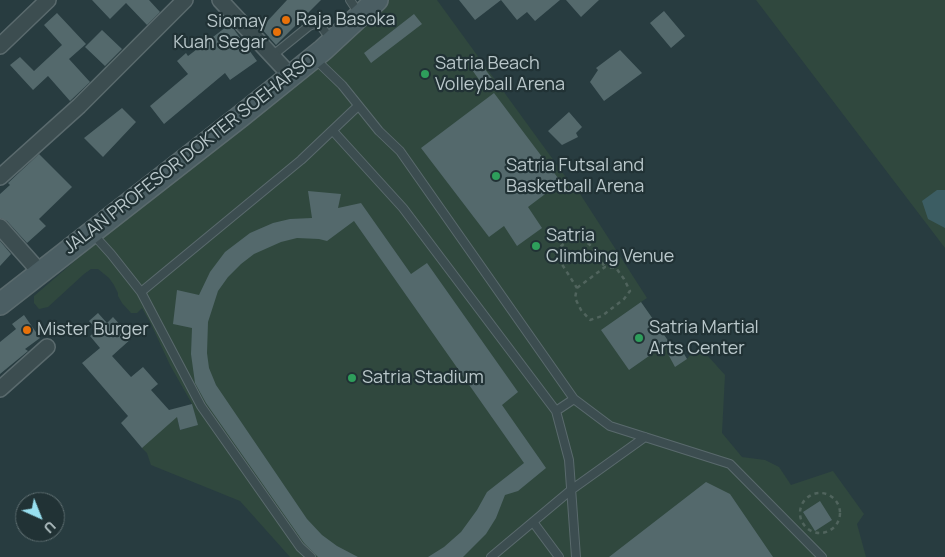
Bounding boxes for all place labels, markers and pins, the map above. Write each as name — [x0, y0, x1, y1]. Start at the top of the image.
place label: Raja Basoka — [296, 9, 396, 31]
place label: Siomay Kuah Segar — [173, 11, 267, 54]
marker: Raja Basoka — [280, 14, 292, 26]
marker: Siomay Kuah Segar — [271, 26, 283, 38]
place label: Satria Beach Volleyball Arena — [435, 53, 565, 96]
marker: Satria Beach Volleyball Arena — [419, 68, 431, 80]
place label: Satria Futsal and Basketball Arena — [506, 155, 644, 198]
marker: Satria Futsal and Basketball Arena — [490, 170, 502, 182]
place label: Satria Climbing Venue — [546, 225, 674, 268]
marker: Satria Climbing Venue — [530, 240, 542, 252]
place label: Satria Martial Arts Center — [649, 317, 759, 359]
place label: Mister Burger — [37, 319, 149, 341]
marker: Mister Burger — [21, 324, 33, 336]
marker: Satria Martial Arts Center — [633, 332, 645, 344]
place label: Satria Stadium — [362, 367, 484, 389]
marker: Satria Stadium — [346, 372, 358, 384]

